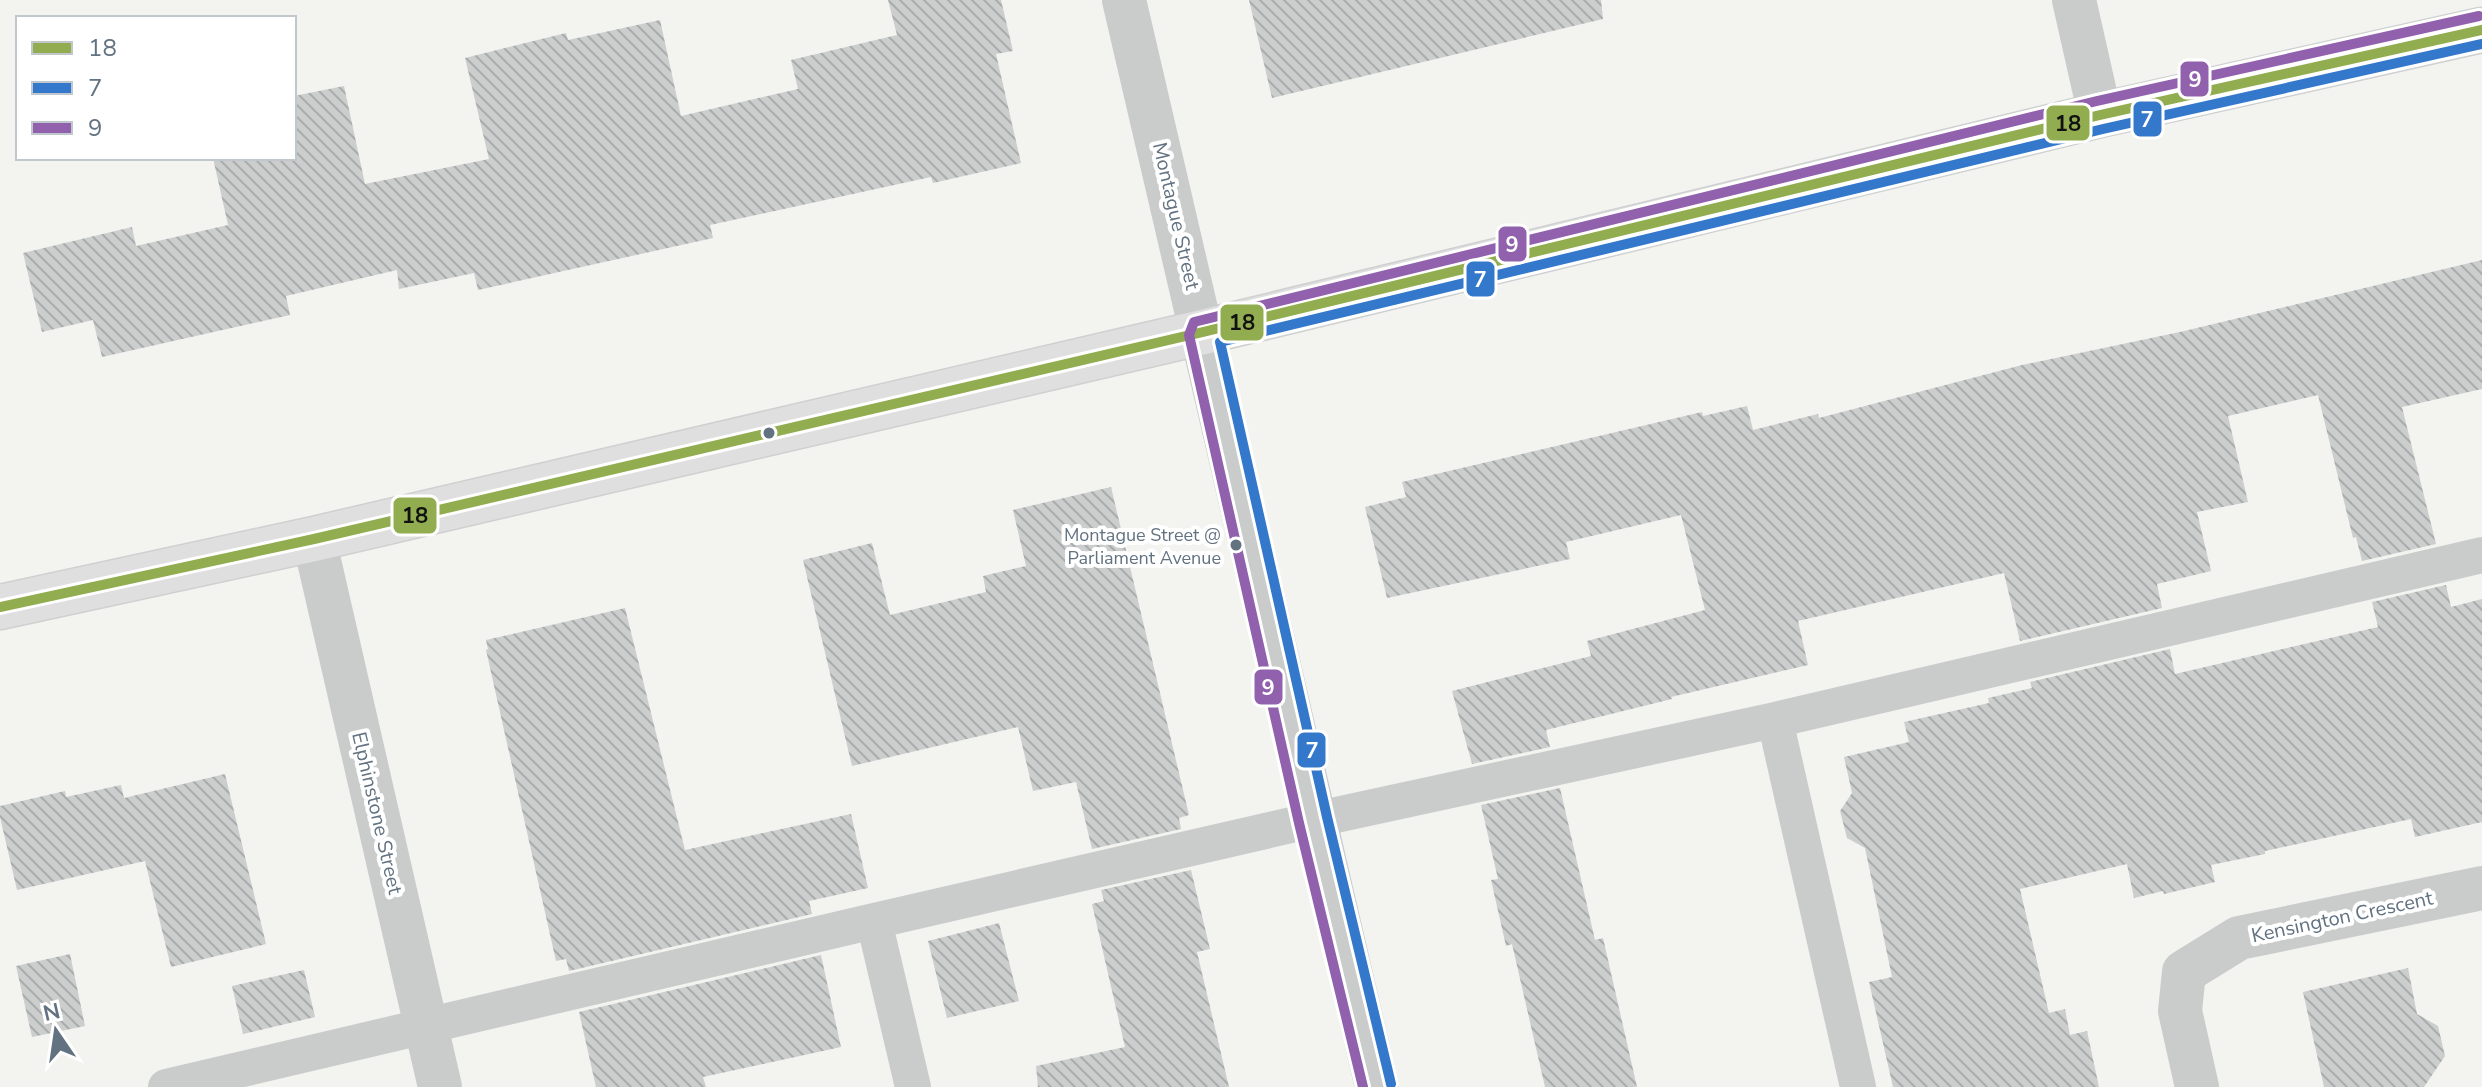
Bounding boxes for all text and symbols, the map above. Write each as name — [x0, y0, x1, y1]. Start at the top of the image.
legend — [16, 16, 296, 160]
text: 18 — [88, 32, 117, 64]
line badge: 9 — [2179, 60, 2210, 98]
text: 9 — [2188, 65, 2202, 95]
text: 7 — [88, 72, 102, 104]
line badge: 7 — [2132, 100, 2163, 138]
line badge: 18 — [2045, 104, 2091, 142]
text: 7 — [2140, 105, 2154, 135]
text: 18 — [2055, 109, 2081, 139]
text: 9 — [88, 112, 102, 144]
street label: Montague Street — [1146, 140, 1206, 293]
line badge: 9 — [1497, 225, 1528, 263]
text: 9 — [1505, 230, 1519, 260]
line badge: 7 — [1465, 260, 1496, 298]
text: 7 — [1473, 265, 1487, 295]
line badge: 18 — [1219, 303, 1265, 342]
text: 18 — [1229, 308, 1255, 338]
unlabelled marker — [761, 425, 777, 441]
line badge: 18 — [392, 496, 438, 535]
text: 18 — [402, 501, 428, 531]
place label: Montague Street @ Parliament Avenue — [1064, 523, 1221, 570]
marker: Montague Street @ Parliament Avenue — [1228, 537, 1244, 553]
line badge: 9 — [1253, 668, 1284, 706]
text: 9 — [1261, 673, 1275, 703]
street label: Elphinstone Street — [345, 729, 409, 898]
line badge: 7 — [1296, 731, 1327, 769]
text: 7 — [1305, 736, 1319, 766]
street label: Kensington Crescent — [2249, 884, 2436, 949]
north arrow — [16, 991, 96, 1071]
text: N — [40, 996, 63, 1029]

